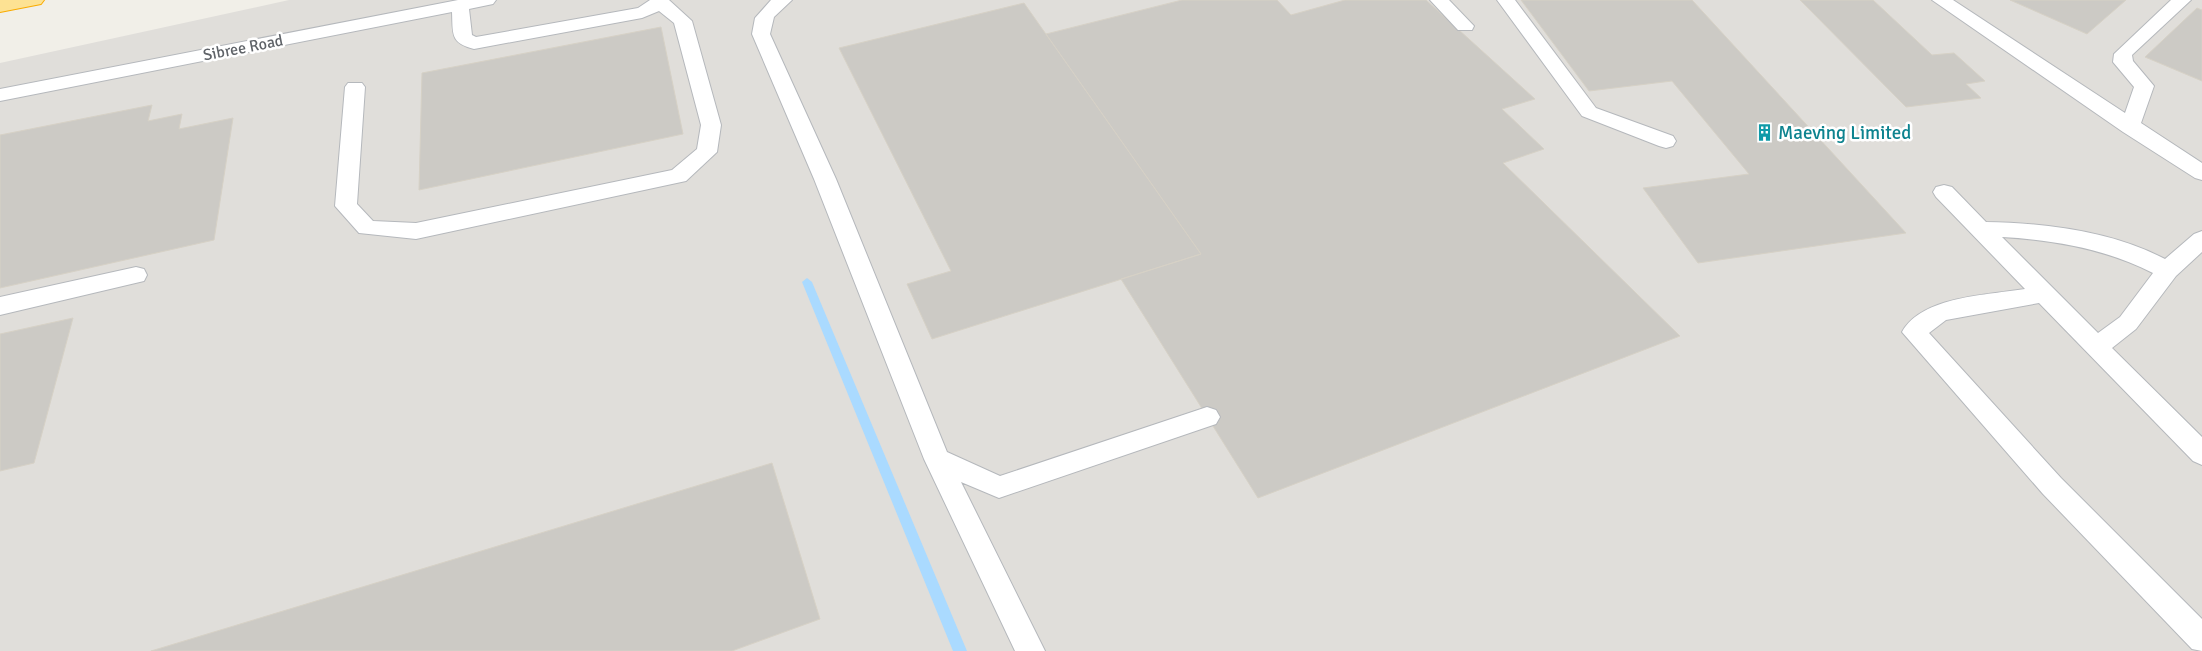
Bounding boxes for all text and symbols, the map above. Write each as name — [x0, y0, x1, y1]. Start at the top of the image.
street label: Sibree Road — [202, 30, 285, 66]
place label: Maeving Limited — [1778, 121, 1911, 145]
building icon: Maeving Limited — [1754, 122, 1774, 142]

